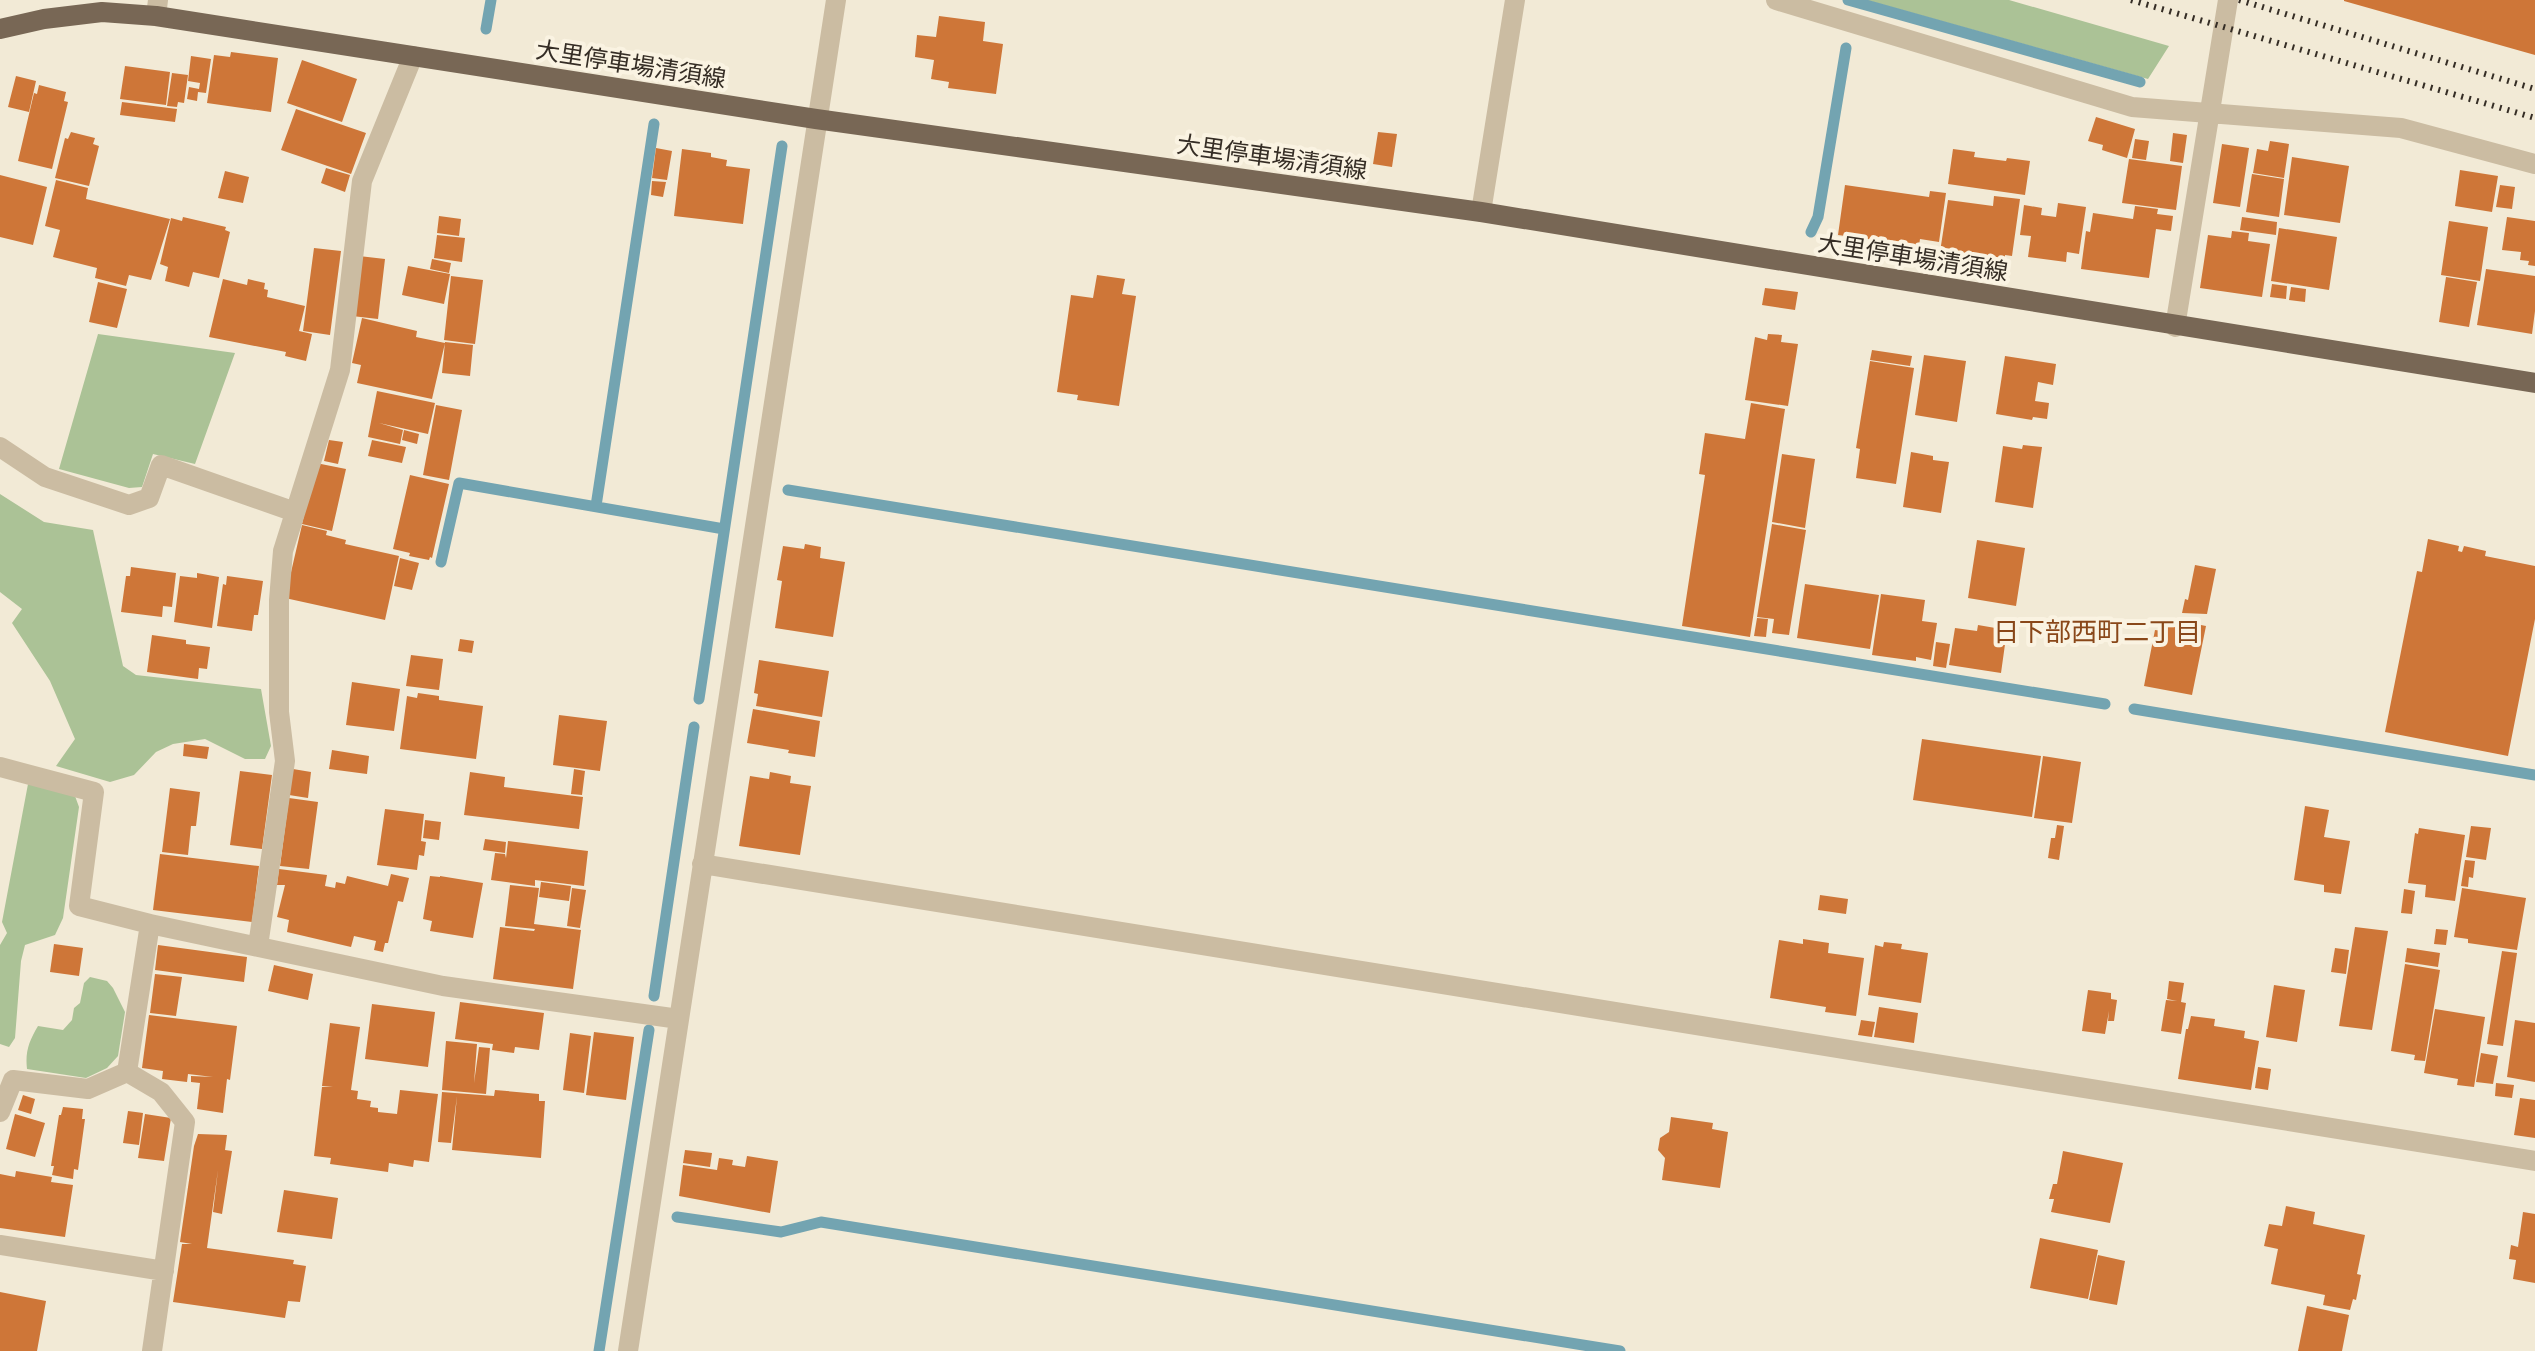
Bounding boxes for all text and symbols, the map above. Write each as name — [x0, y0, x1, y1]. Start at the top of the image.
street label: 大里停車場清須線 — [534, 35, 728, 93]
street label: 大里停車場清須線 — [1175, 129, 1369, 185]
street label: 大里停車場清須線 — [1816, 228, 2010, 286]
district label: 日下部西町二丁目 — [1993, 616, 2201, 648]

